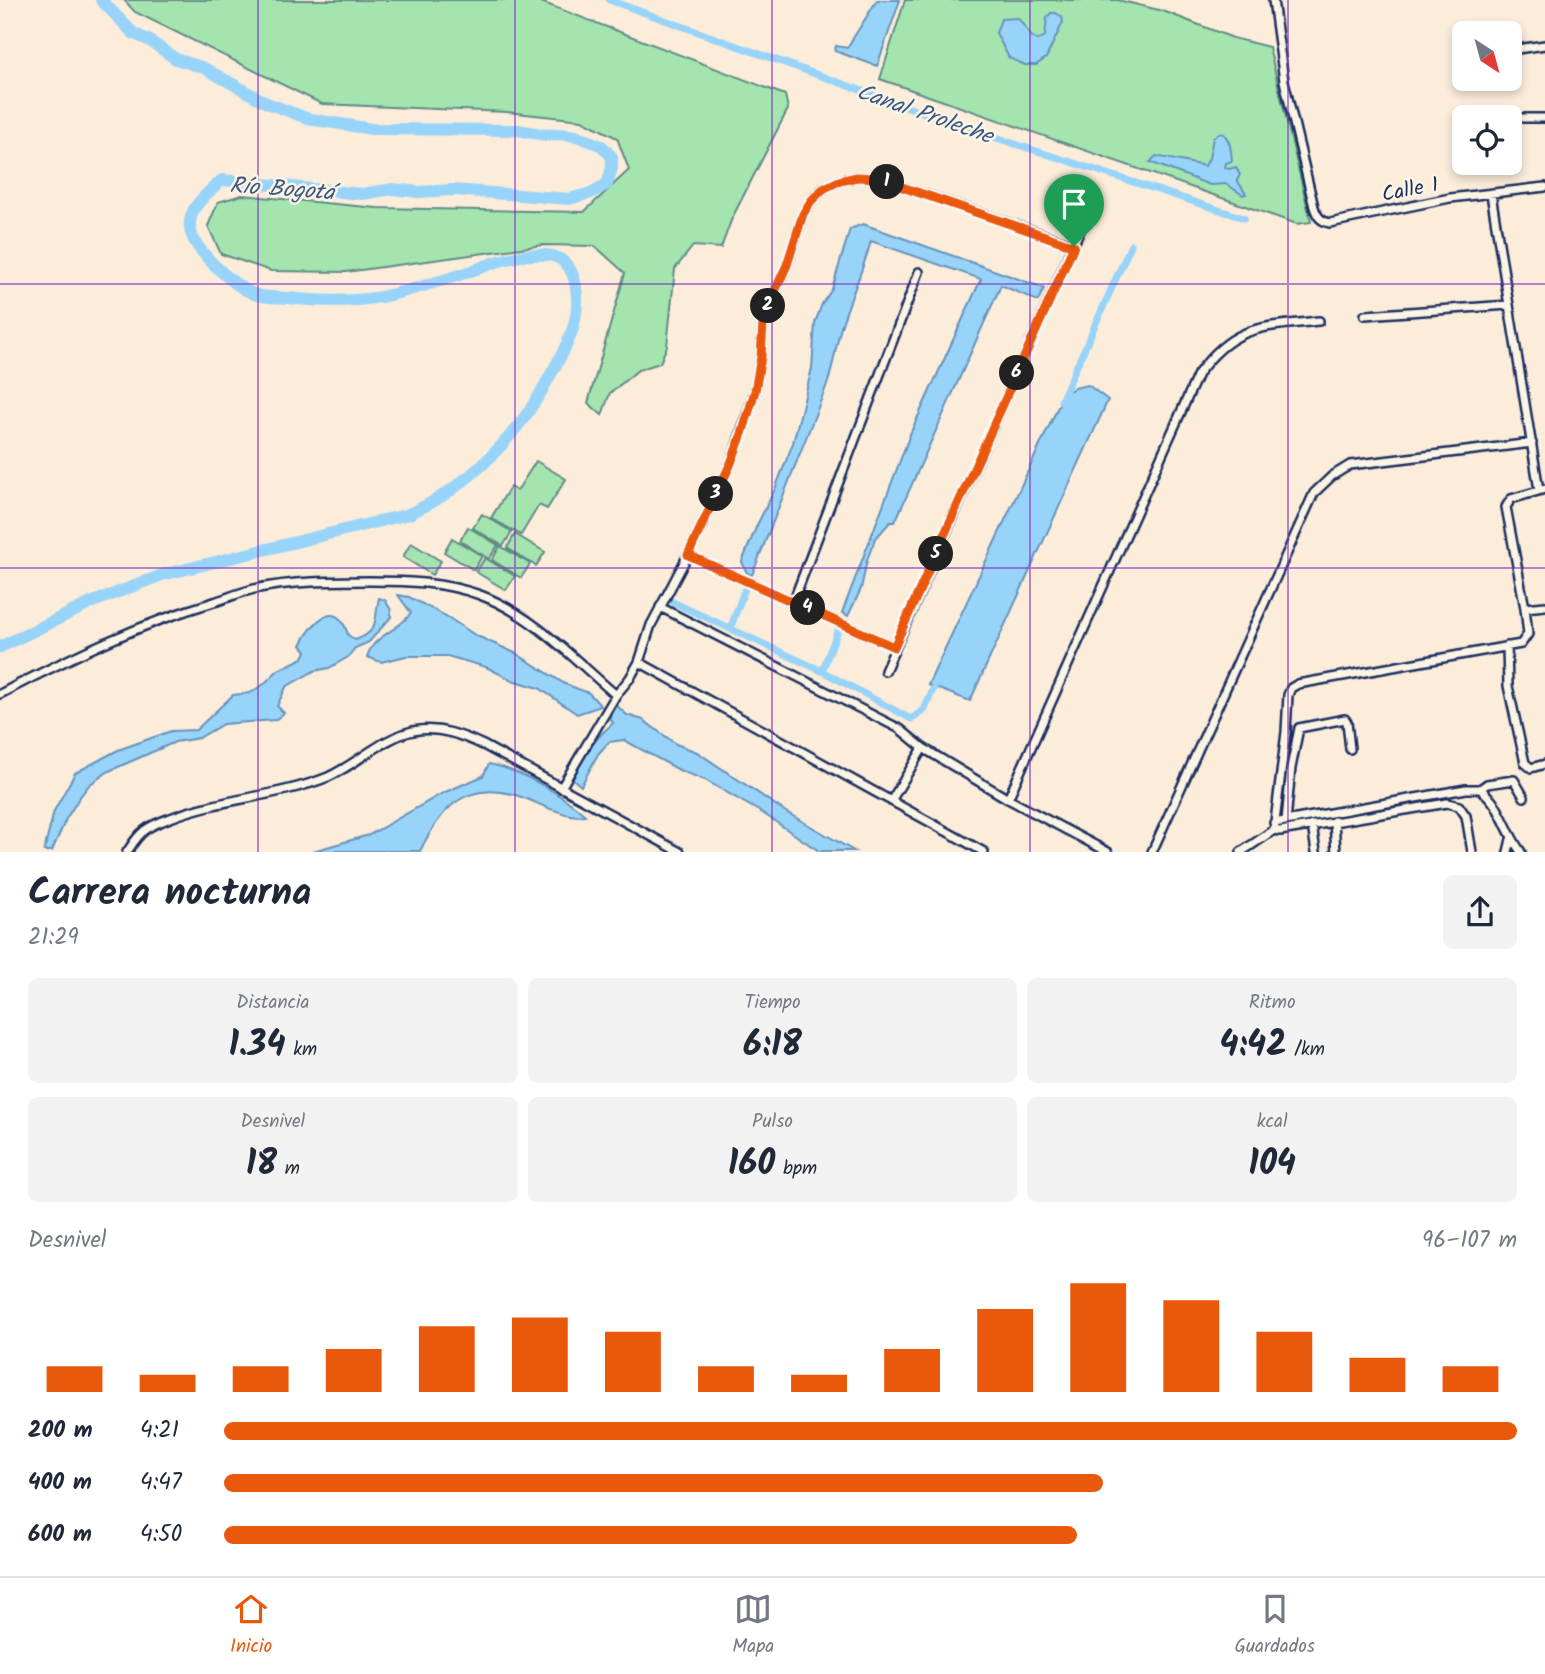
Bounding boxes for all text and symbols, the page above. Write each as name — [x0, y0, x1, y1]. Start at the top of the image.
north arrow — [1452, 21, 1522, 91]
map controls — [1452, 21, 1522, 175]
water label: Canal Proleche — [851, 75, 1000, 156]
button: locate — [1452, 105, 1522, 175]
pin: 1 — [870, 164, 904, 200]
text: 1 — [884, 166, 889, 196]
water label: Río Bogotá — [228, 168, 341, 212]
street label: Calle 1 — [1379, 169, 1442, 212]
pin — [1044, 174, 1104, 246]
icon: arrive — [1055, 185, 1093, 223]
pin: 2 — [750, 288, 786, 324]
text: 2 — [762, 290, 773, 320]
pin: 6 — [1000, 356, 1034, 390]
text: 6 — [1011, 357, 1022, 387]
pin: 3 — [698, 476, 734, 512]
text: 3 — [710, 478, 721, 508]
pin: 5 — [918, 536, 954, 572]
text: 5 — [931, 538, 940, 568]
pin: 4 — [790, 590, 826, 626]
text: 4 — [802, 592, 813, 622]
text: Carrera nocturna — [28, 864, 311, 924]
button: share — [1443, 875, 1517, 949]
text: 21:29 — [28, 920, 79, 956]
text: Distancia — [236, 988, 309, 1018]
text: Tiempo — [744, 988, 801, 1018]
text: Ritmo — [1249, 988, 1296, 1018]
text: 1.34 — [228, 1018, 286, 1074]
text: 6:18 — [743, 1018, 802, 1074]
text: 4:42 — [1219, 1018, 1287, 1074]
text: km — [286, 1035, 317, 1065]
text: /km — [1287, 1035, 1325, 1065]
text: Desnivel — [240, 1107, 305, 1137]
text: Pulso — [752, 1107, 793, 1137]
text: kcal — [1257, 1107, 1288, 1137]
text: 18 — [246, 1137, 277, 1193]
text: 160 — [728, 1137, 775, 1193]
text: 104 — [1248, 1137, 1296, 1193]
text: m — [277, 1154, 300, 1184]
text: bpm — [775, 1154, 817, 1184]
text: Desnivel — [28, 1223, 106, 1259]
text: 96–107 m — [1422, 1223, 1517, 1259]
text: 200 m — [28, 1413, 93, 1449]
text: 4:21 — [140, 1413, 179, 1449]
text: 400 m — [28, 1465, 92, 1501]
text: 4:47 — [140, 1465, 182, 1501]
text: 600 m — [28, 1517, 92, 1553]
text: 4:50 — [140, 1517, 182, 1553]
tab: Inicio — [230, 1590, 272, 1662]
tab: Mapa — [732, 1590, 774, 1662]
tab: Guardados — [1234, 1590, 1315, 1662]

